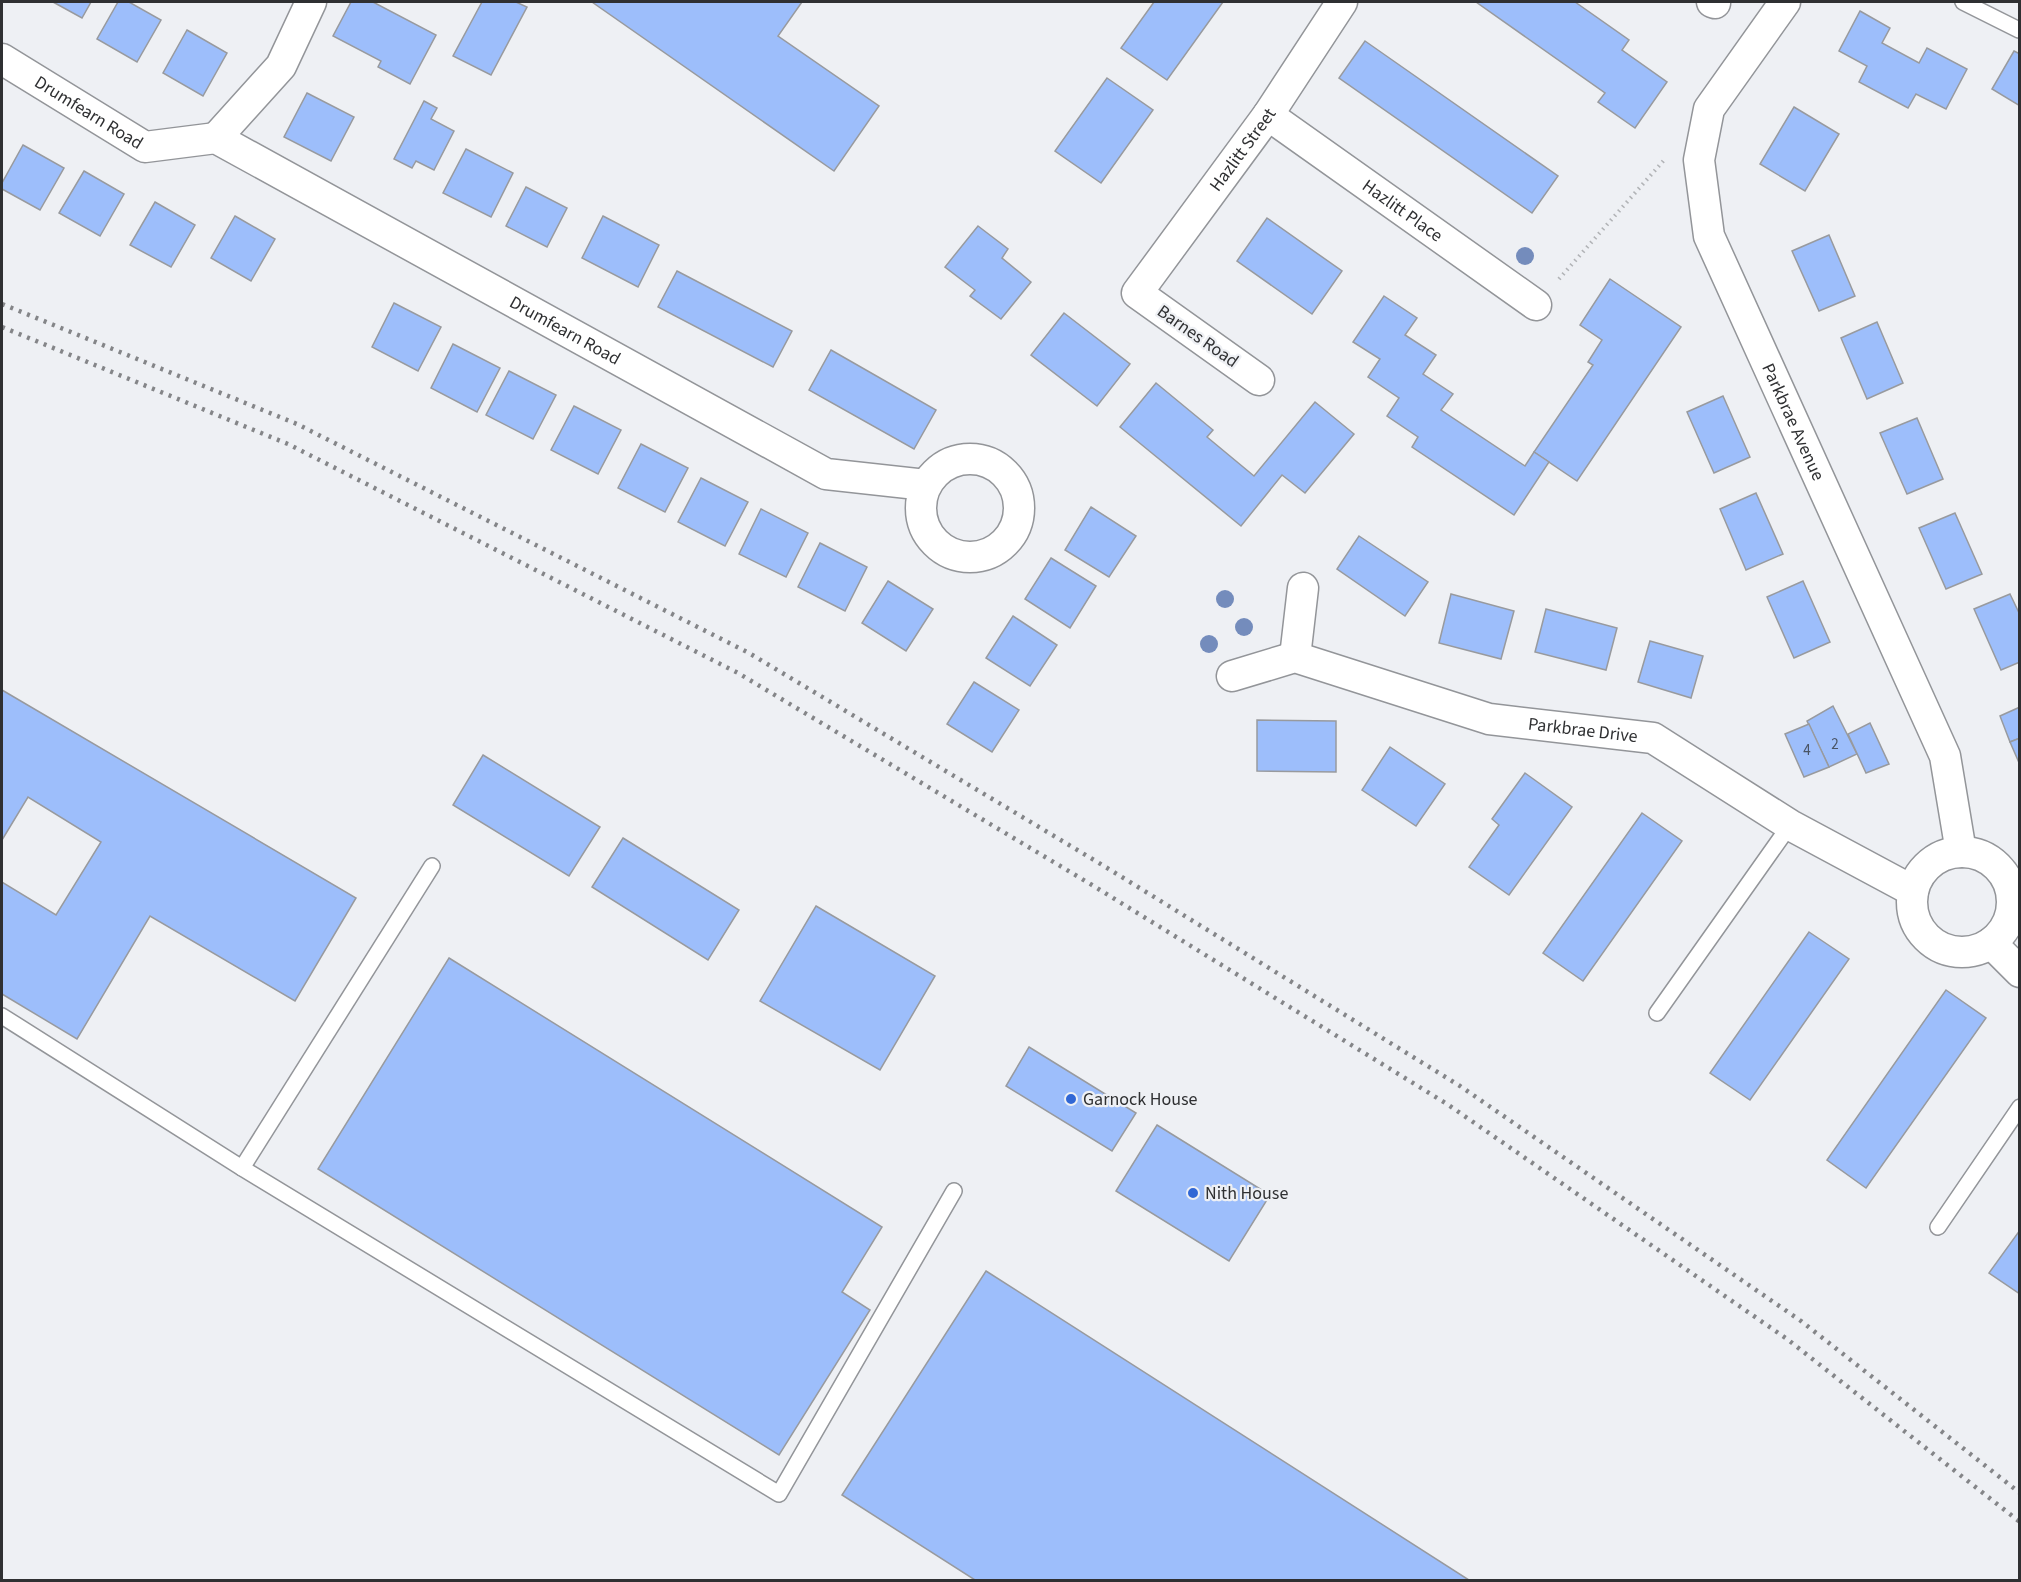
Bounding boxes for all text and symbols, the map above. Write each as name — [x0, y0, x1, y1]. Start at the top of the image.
street label: Drumfearn Road — [30, 70, 148, 156]
street label: Hazlitt Street — [1204, 103, 1282, 197]
street label: Hazlitt Place — [1357, 174, 1448, 248]
street label: Drumfearn Road — [505, 290, 625, 371]
street label: Barnes Road — [1152, 299, 1244, 374]
street label: Parkbrae Avenue — [1755, 359, 1830, 485]
street label: Parkbrae Drive — [1527, 712, 1639, 749]
house number: 2 — [1831, 734, 1839, 755]
house number: 4 — [1803, 740, 1811, 761]
place label: Garnock House — [1083, 1087, 1198, 1112]
marker: Garnock House — [1064, 1092, 1078, 1106]
place label: Nith House — [1205, 1181, 1288, 1206]
marker: Nith House — [1186, 1186, 1200, 1200]

